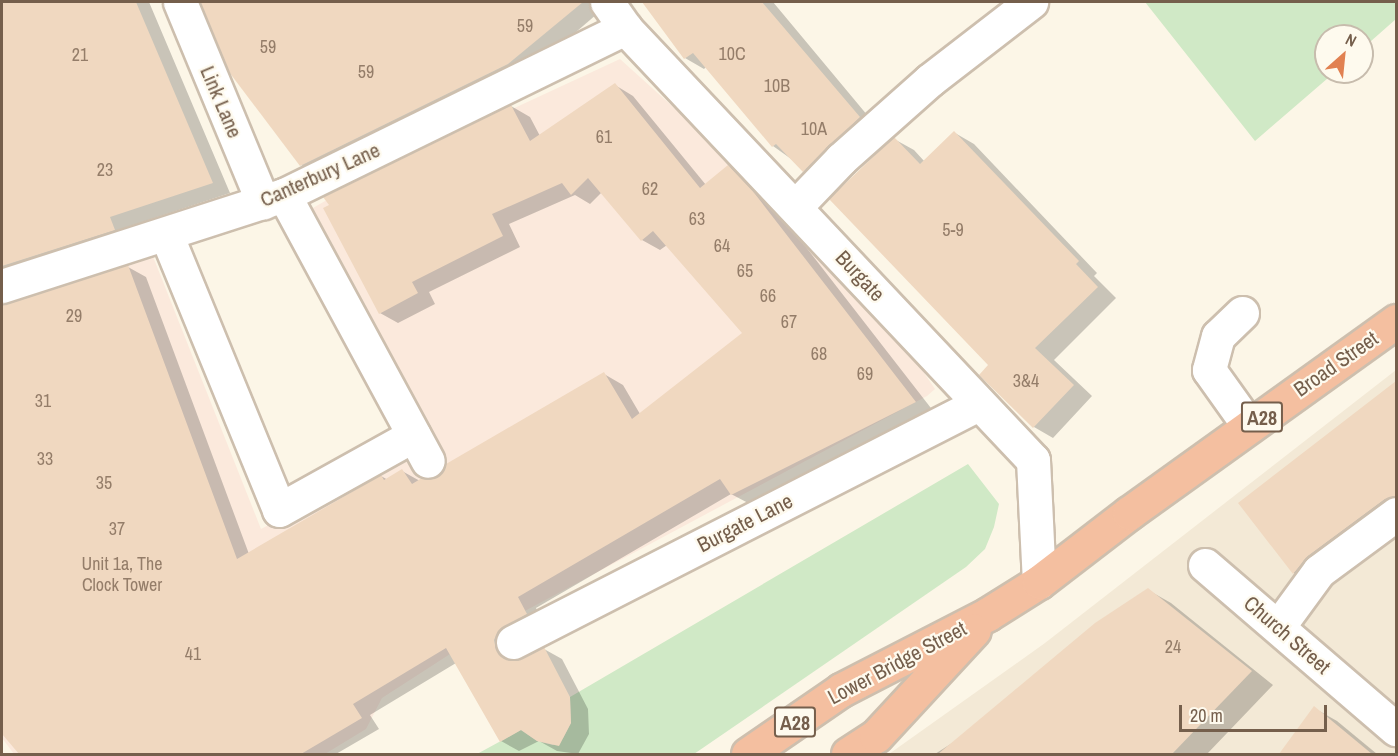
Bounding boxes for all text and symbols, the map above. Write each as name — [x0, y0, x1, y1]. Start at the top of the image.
house number: 59 — [517, 15, 533, 37]
north arrow — [1314, 24, 1374, 84]
text: N — [1342, 28, 1360, 52]
house number: 59 — [260, 36, 276, 58]
house number: 10C — [718, 43, 746, 65]
house number: 21 — [72, 44, 88, 66]
house number: 59 — [358, 61, 374, 83]
street label: Link Lane — [195, 62, 247, 142]
house number: 10B — [764, 75, 790, 97]
house number: 10A — [801, 118, 827, 140]
house number: 61 — [596, 126, 612, 148]
street label: Canterbury Lane — [256, 137, 384, 213]
house number: 23 — [97, 159, 113, 181]
house number: 62 — [642, 178, 658, 200]
house number: 63 — [689, 208, 705, 230]
house number: 5-9 — [942, 219, 964, 241]
house number: 64 — [714, 235, 730, 257]
street label: Burgate — [830, 245, 890, 307]
house number: 65 — [737, 260, 753, 282]
house number: 66 — [760, 285, 776, 307]
house number: 29 — [66, 305, 82, 327]
house number: 67 — [781, 311, 797, 333]
street label: Broad Street — [1289, 326, 1383, 402]
house number: 68 — [811, 343, 827, 365]
house number: 69 — [857, 363, 873, 385]
house number: 3&4 — [1013, 370, 1039, 392]
house number: 31 — [35, 390, 51, 412]
road number: A28 — [1240, 400, 1284, 434]
house number: 33 — [37, 448, 53, 470]
house number: 35 — [96, 472, 112, 494]
street label: Burgate Lane — [693, 488, 797, 558]
house number: 37 — [109, 518, 125, 540]
house number: Unit 1a, The Clock Tower — [81, 554, 163, 596]
street label: Church Street — [1239, 591, 1335, 679]
street label: Lower Bridge Street — [823, 616, 971, 710]
house number: 24 — [1165, 636, 1181, 658]
house number: 41 — [185, 643, 201, 665]
scale bar — [1182, 693, 1330, 731]
text: 20 m — [1190, 703, 1223, 728]
road number: A28 — [772, 705, 818, 739]

